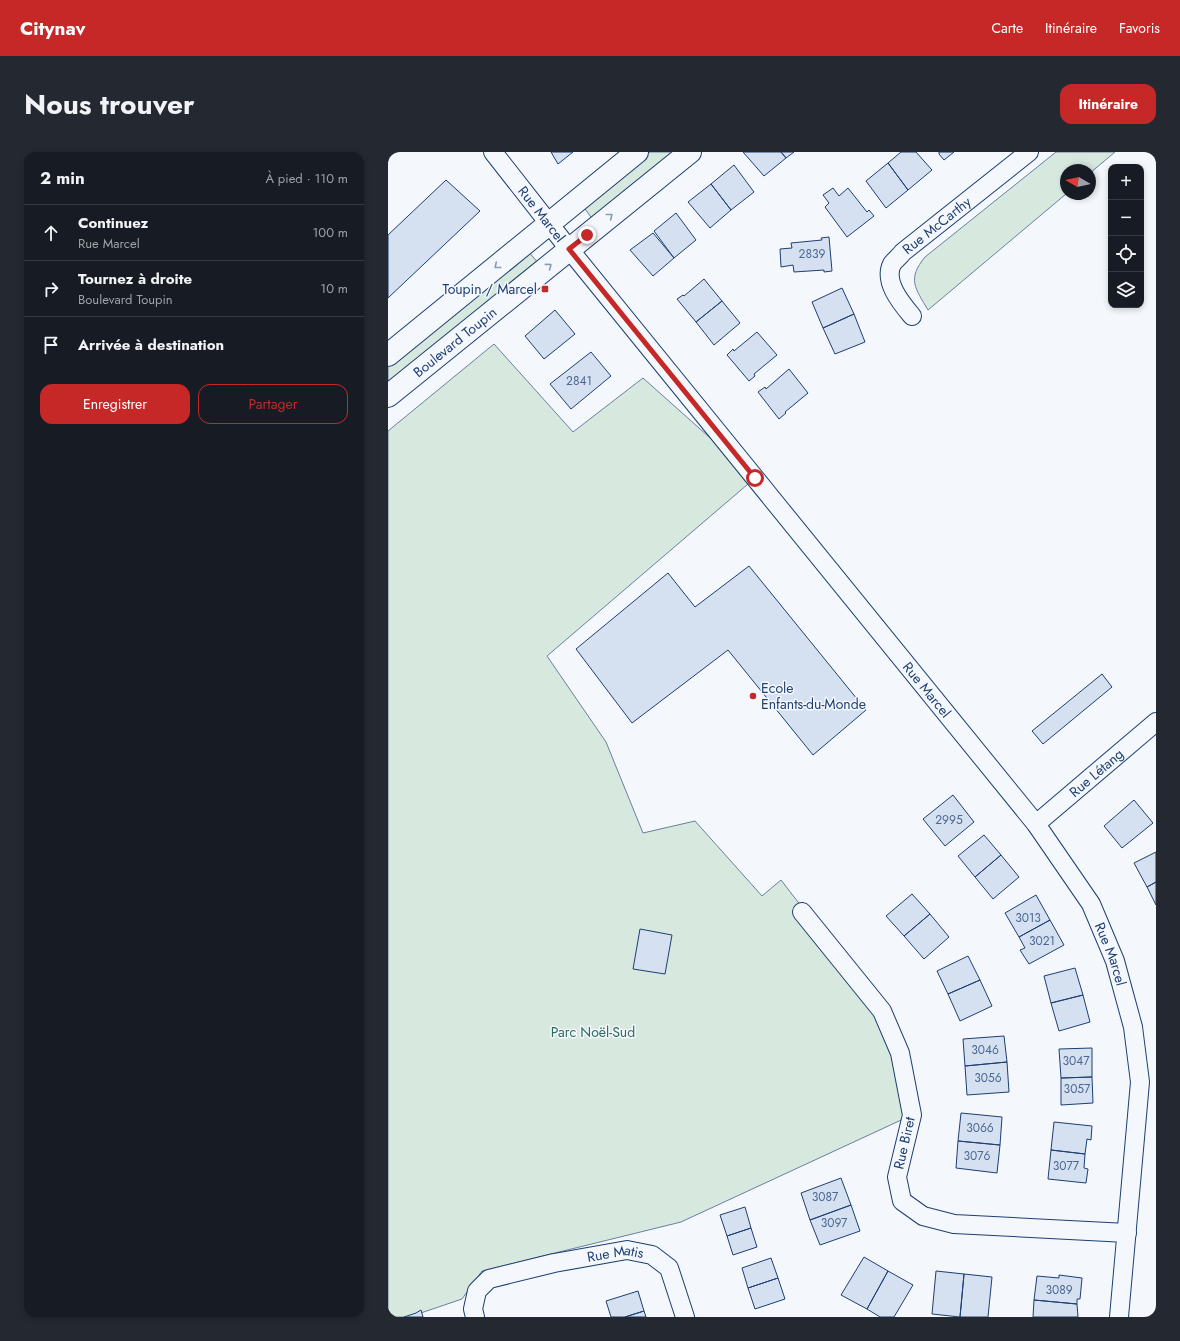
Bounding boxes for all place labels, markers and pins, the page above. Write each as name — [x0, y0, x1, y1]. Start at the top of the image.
place label: Toupin / Marcel — [443, 279, 537, 299]
marker: Toupin / Marcel — [540, 284, 550, 294]
place label: Ecole Enfants-du-Monde — [761, 678, 866, 714]
marker: Ecole Enfants-du-Monde — [748, 691, 758, 701]

